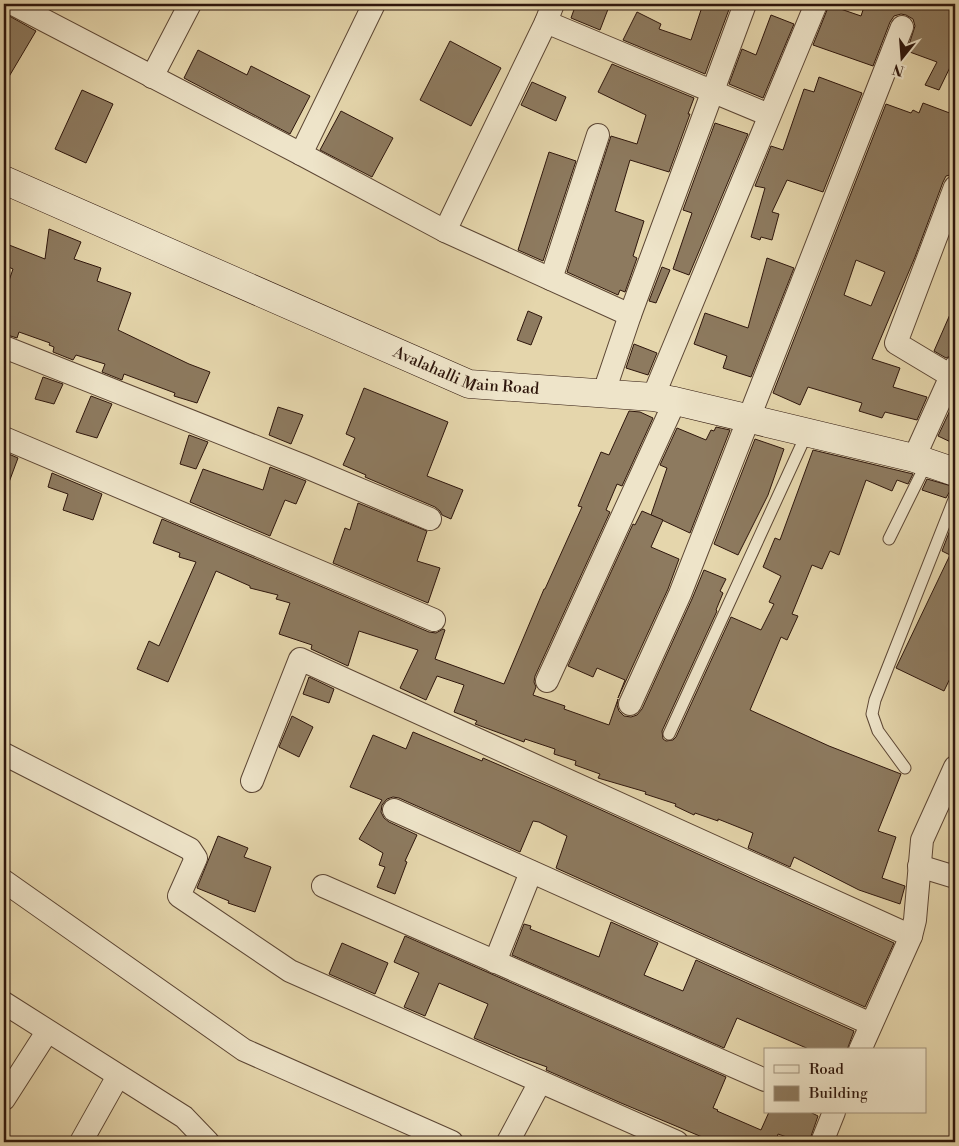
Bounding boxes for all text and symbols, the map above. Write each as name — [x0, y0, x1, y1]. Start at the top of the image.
north arrow — [876, 32, 926, 82]
text: N — [891, 59, 906, 80]
street label: Avalahalli Main Road — [389, 342, 540, 399]
legend — [764, 1048, 926, 1114]
text: Road — [809, 1060, 844, 1079]
text: Building — [808, 1084, 868, 1103]

